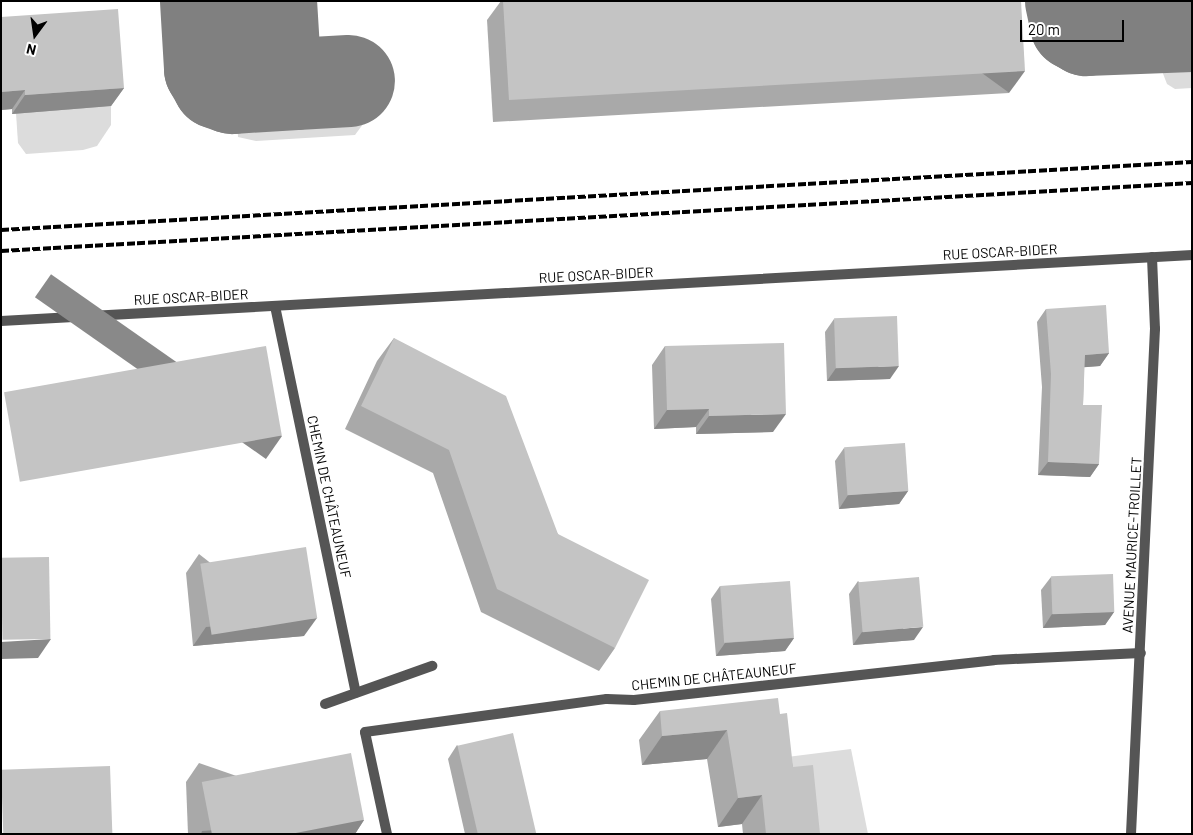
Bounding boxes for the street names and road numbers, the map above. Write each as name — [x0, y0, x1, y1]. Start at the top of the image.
street label: RUE OSCAR-BIDER — [942, 241, 1058, 263]
street label: RUE OSCAR-BIDER — [538, 264, 654, 286]
street label: RUE OSCAR-BIDER — [133, 286, 249, 308]
street label: CHEMIN DE CHÂTEAUNEUF — [304, 414, 354, 580]
street label: AVENUE MAURICE-TROILLET — [1119, 456, 1145, 634]
street label: CHEMIN DE CHÂTEAUNEUF — [631, 660, 797, 694]

